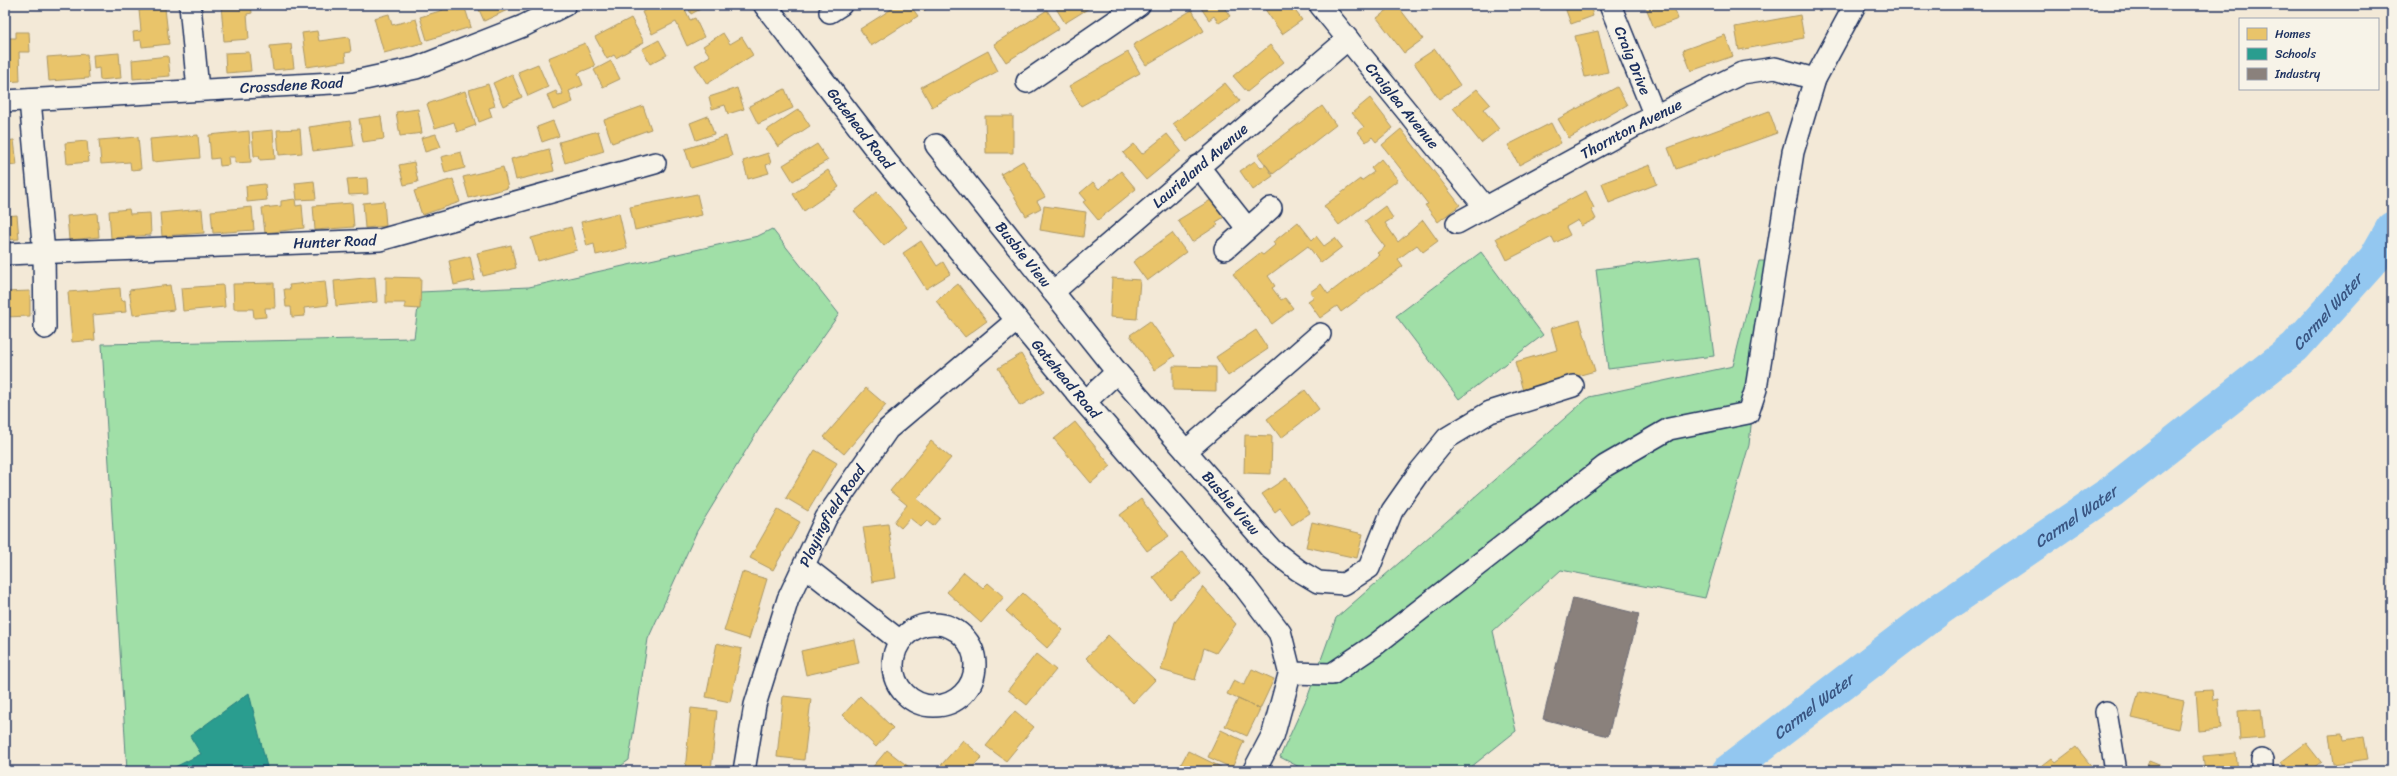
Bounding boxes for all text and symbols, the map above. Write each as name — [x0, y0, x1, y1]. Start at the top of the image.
legend — [2239, 18, 2379, 90]
street label: Craig Drive — [1607, 22, 1658, 99]
text: Homes — [2275, 23, 2311, 45]
text: Schools — [2275, 43, 2316, 65]
street label: Craiglea Avenue — [1359, 56, 1446, 155]
text: Industry — [2274, 63, 2321, 85]
street label: Crossdene Road — [239, 69, 345, 101]
street label: Gatehead Road — [820, 82, 901, 176]
street label: Thornton Avenue — [1575, 91, 1687, 167]
street label: Laurieland Avenue — [1146, 116, 1255, 215]
street label: Busbie View — [989, 216, 1058, 294]
street label: Hunter Road — [293, 227, 378, 256]
water label: Carmel Water — [2284, 264, 2372, 357]
street label: Gatehead Road — [1025, 333, 1108, 426]
street label: Playingfield Road — [792, 459, 873, 572]
street label: Busbie View — [1195, 465, 1267, 542]
water label: Carmel Water — [2028, 476, 2127, 556]
water label: Carmel Water — [1766, 664, 1863, 747]

